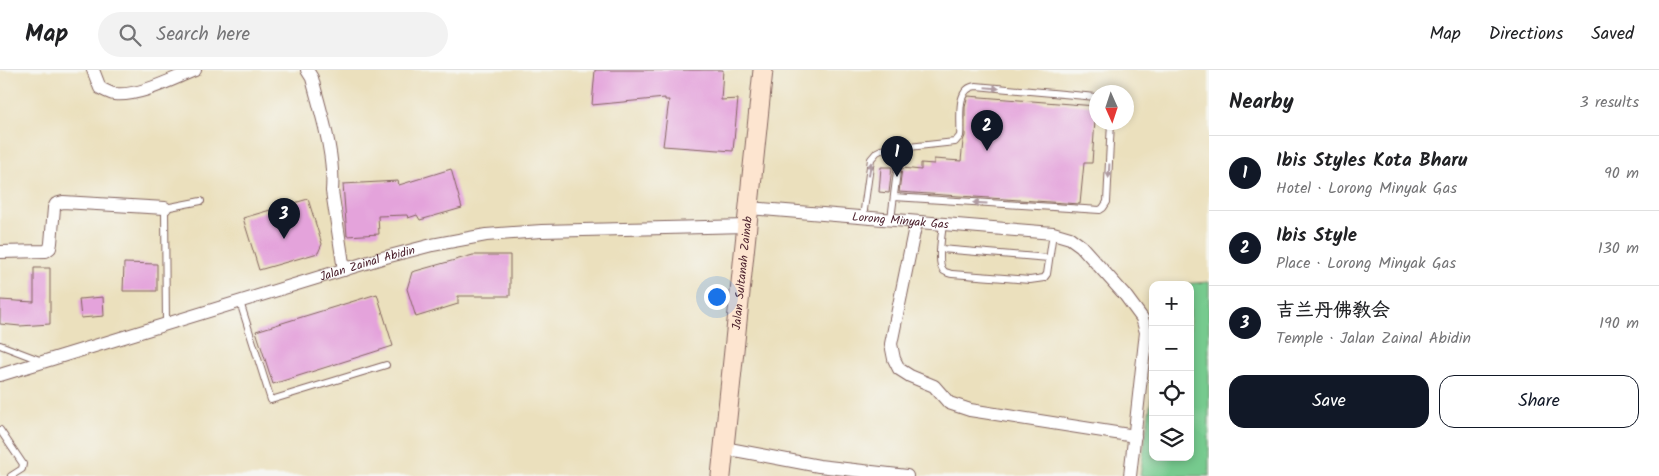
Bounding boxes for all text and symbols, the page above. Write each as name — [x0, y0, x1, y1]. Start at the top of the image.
search box — [98, 12, 448, 57]
text: Map — [25, 15, 68, 54]
text: Search here — [156, 20, 250, 50]
text: Map — [1429, 20, 1461, 49]
text: Directions — [1489, 20, 1563, 49]
text: Saved — [1591, 20, 1634, 49]
icon: search — [116, 21, 144, 49]
one-way arrow — [984, 84, 1000, 92]
north arrow — [1089, 85, 1134, 130]
text: Nearby — [1229, 86, 1294, 119]
text: 3 results — [1580, 90, 1639, 115]
pin: 2 — [971, 110, 1003, 151]
pin: 1 — [881, 136, 913, 177]
text: Ibis Styles Kota Bharu — [1276, 146, 1467, 176]
one-way arrow — [866, 161, 874, 177]
text: 1 — [1243, 161, 1247, 186]
text: 90 m — [1604, 161, 1639, 186]
one-way arrow — [1104, 163, 1112, 179]
text: Hotel · Lorong Minyak Gas — [1276, 176, 1457, 201]
pin: 3 — [268, 198, 300, 239]
one-way arrow — [972, 198, 988, 206]
street label: Lorong Minyak Gas — [851, 207, 950, 234]
street label: Jalan Sultanah Zainab — [727, 215, 757, 331]
text: Ibis Style — [1276, 221, 1357, 251]
text: 2 — [1240, 236, 1250, 261]
text: 130 m — [1598, 236, 1639, 261]
street label: Jalan Zainal Abidin — [317, 240, 417, 286]
text: Place · Lorong Minyak Gas — [1276, 251, 1456, 276]
map controls — [1149, 281, 1194, 461]
button: + — [1149, 281, 1194, 326]
your location — [704, 284, 730, 310]
text: 吉兰丹佛教会 — [1276, 296, 1390, 326]
text: 3 — [1241, 311, 1249, 336]
text: 190 m — [1599, 311, 1639, 336]
button: − — [1149, 326, 1194, 371]
text: Temple · Jalan Zainal Abidin — [1276, 326, 1471, 351]
button: locate — [1149, 371, 1194, 416]
button: Save — [1229, 375, 1429, 428]
button: Share — [1439, 375, 1639, 428]
button: layers — [1149, 416, 1194, 461]

